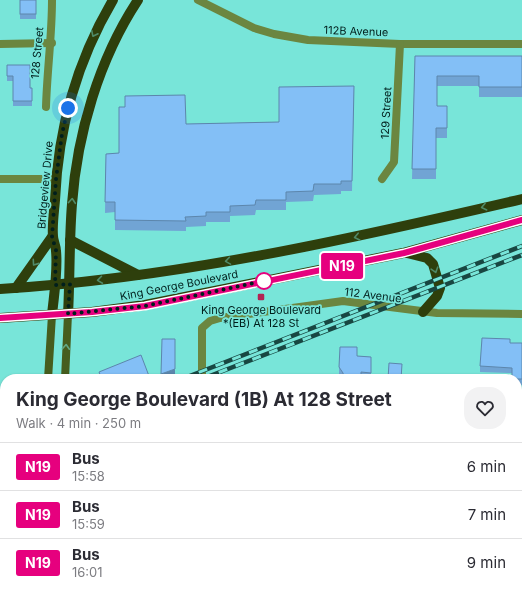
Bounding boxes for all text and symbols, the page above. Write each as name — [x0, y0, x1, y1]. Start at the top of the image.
street label: 112B Avenue — [323, 23, 389, 39]
street label: 128 Street — [28, 26, 46, 80]
one-way arrow — [91, 30, 99, 37]
street label: 129 Street — [378, 86, 394, 139]
your location — [58, 98, 78, 118]
street label: Bridgeview Drive — [34, 140, 56, 230]
one-way arrow — [68, 198, 77, 204]
one-way arrow — [481, 203, 487, 211]
one-way arrow — [354, 232, 361, 240]
line badge: N19 — [319, 253, 365, 279]
one-way arrow — [225, 256, 231, 265]
text: N19 — [329, 257, 355, 274]
one-way arrow — [33, 258, 40, 265]
one-way arrow — [430, 266, 438, 273]
street label: King George Boulevard — [119, 267, 239, 303]
unlabelled marker — [255, 272, 273, 290]
one-way arrow — [97, 275, 103, 284]
street label: 112 Avenue — [344, 285, 402, 305]
marker: King George Boulevard *(EB) At 128 St — [256, 292, 266, 302]
place label: King George Boulevard *(EB) At 128 St — [201, 303, 321, 330]
one-way arrow — [62, 344, 71, 350]
button: heart — [464, 387, 506, 429]
text: King George Boulevard (1B) At 128 Street — [16, 388, 392, 411]
text: Walk · 4 min · 250 m — [16, 415, 141, 431]
text: Bus — [72, 449, 100, 468]
text: 6 min — [467, 457, 506, 476]
text: N19 — [25, 458, 51, 475]
text: 15:58 — [72, 468, 105, 484]
text: Bus — [72, 497, 100, 516]
text: 7 min — [468, 505, 506, 524]
text: N19 — [25, 506, 51, 523]
text: 15:59 — [72, 516, 105, 532]
text: Bus — [72, 545, 100, 564]
text: 9 min — [467, 553, 506, 572]
text: N19 — [25, 554, 51, 571]
text: 16:01 — [72, 564, 103, 580]

